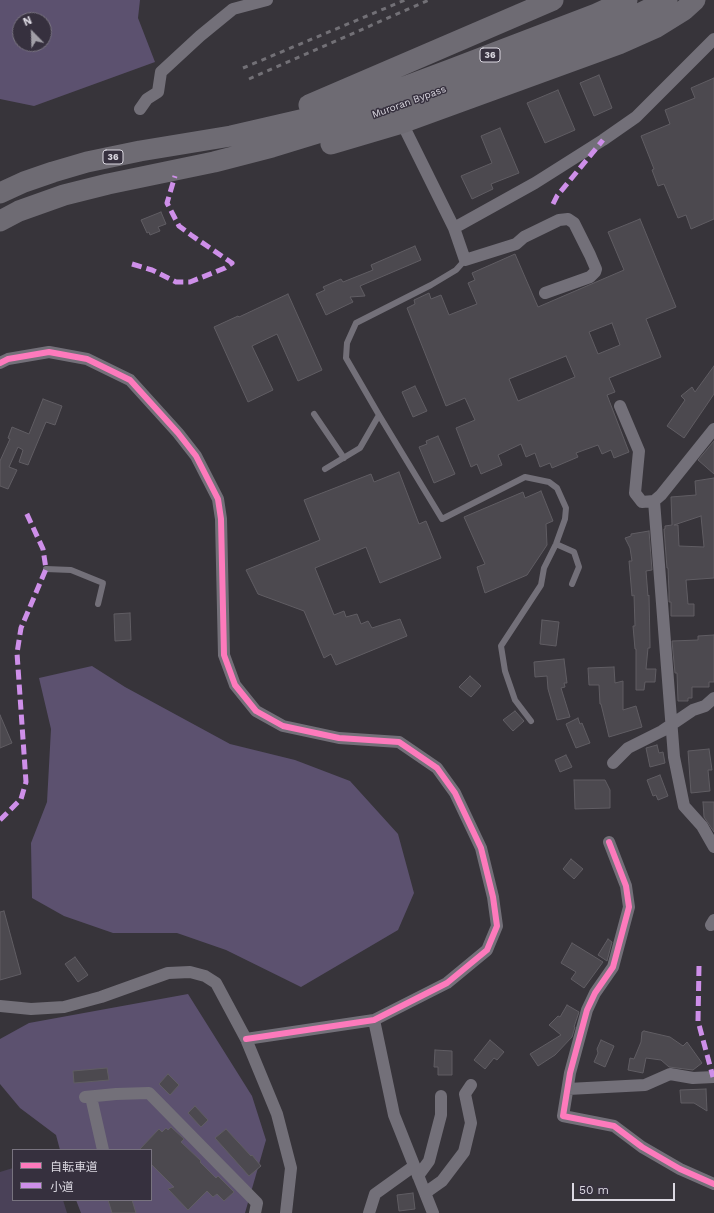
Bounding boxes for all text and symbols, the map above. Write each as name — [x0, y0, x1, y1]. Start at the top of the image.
north arrow — [12, 12, 52, 52]
text: N — [21, 14, 34, 29]
road number: 36 — [480, 48, 500, 62]
street label: Muroran Bypass — [370, 83, 448, 121]
road number: 36 — [103, 150, 123, 164]
legend — [12, 1149, 152, 1201]
text: 自転車道 — [50, 1160, 98, 1174]
scale bar — [574, 1175, 677, 1201]
text: 小道 — [50, 1180, 74, 1194]
text: 50 m — [579, 1183, 609, 1197]

